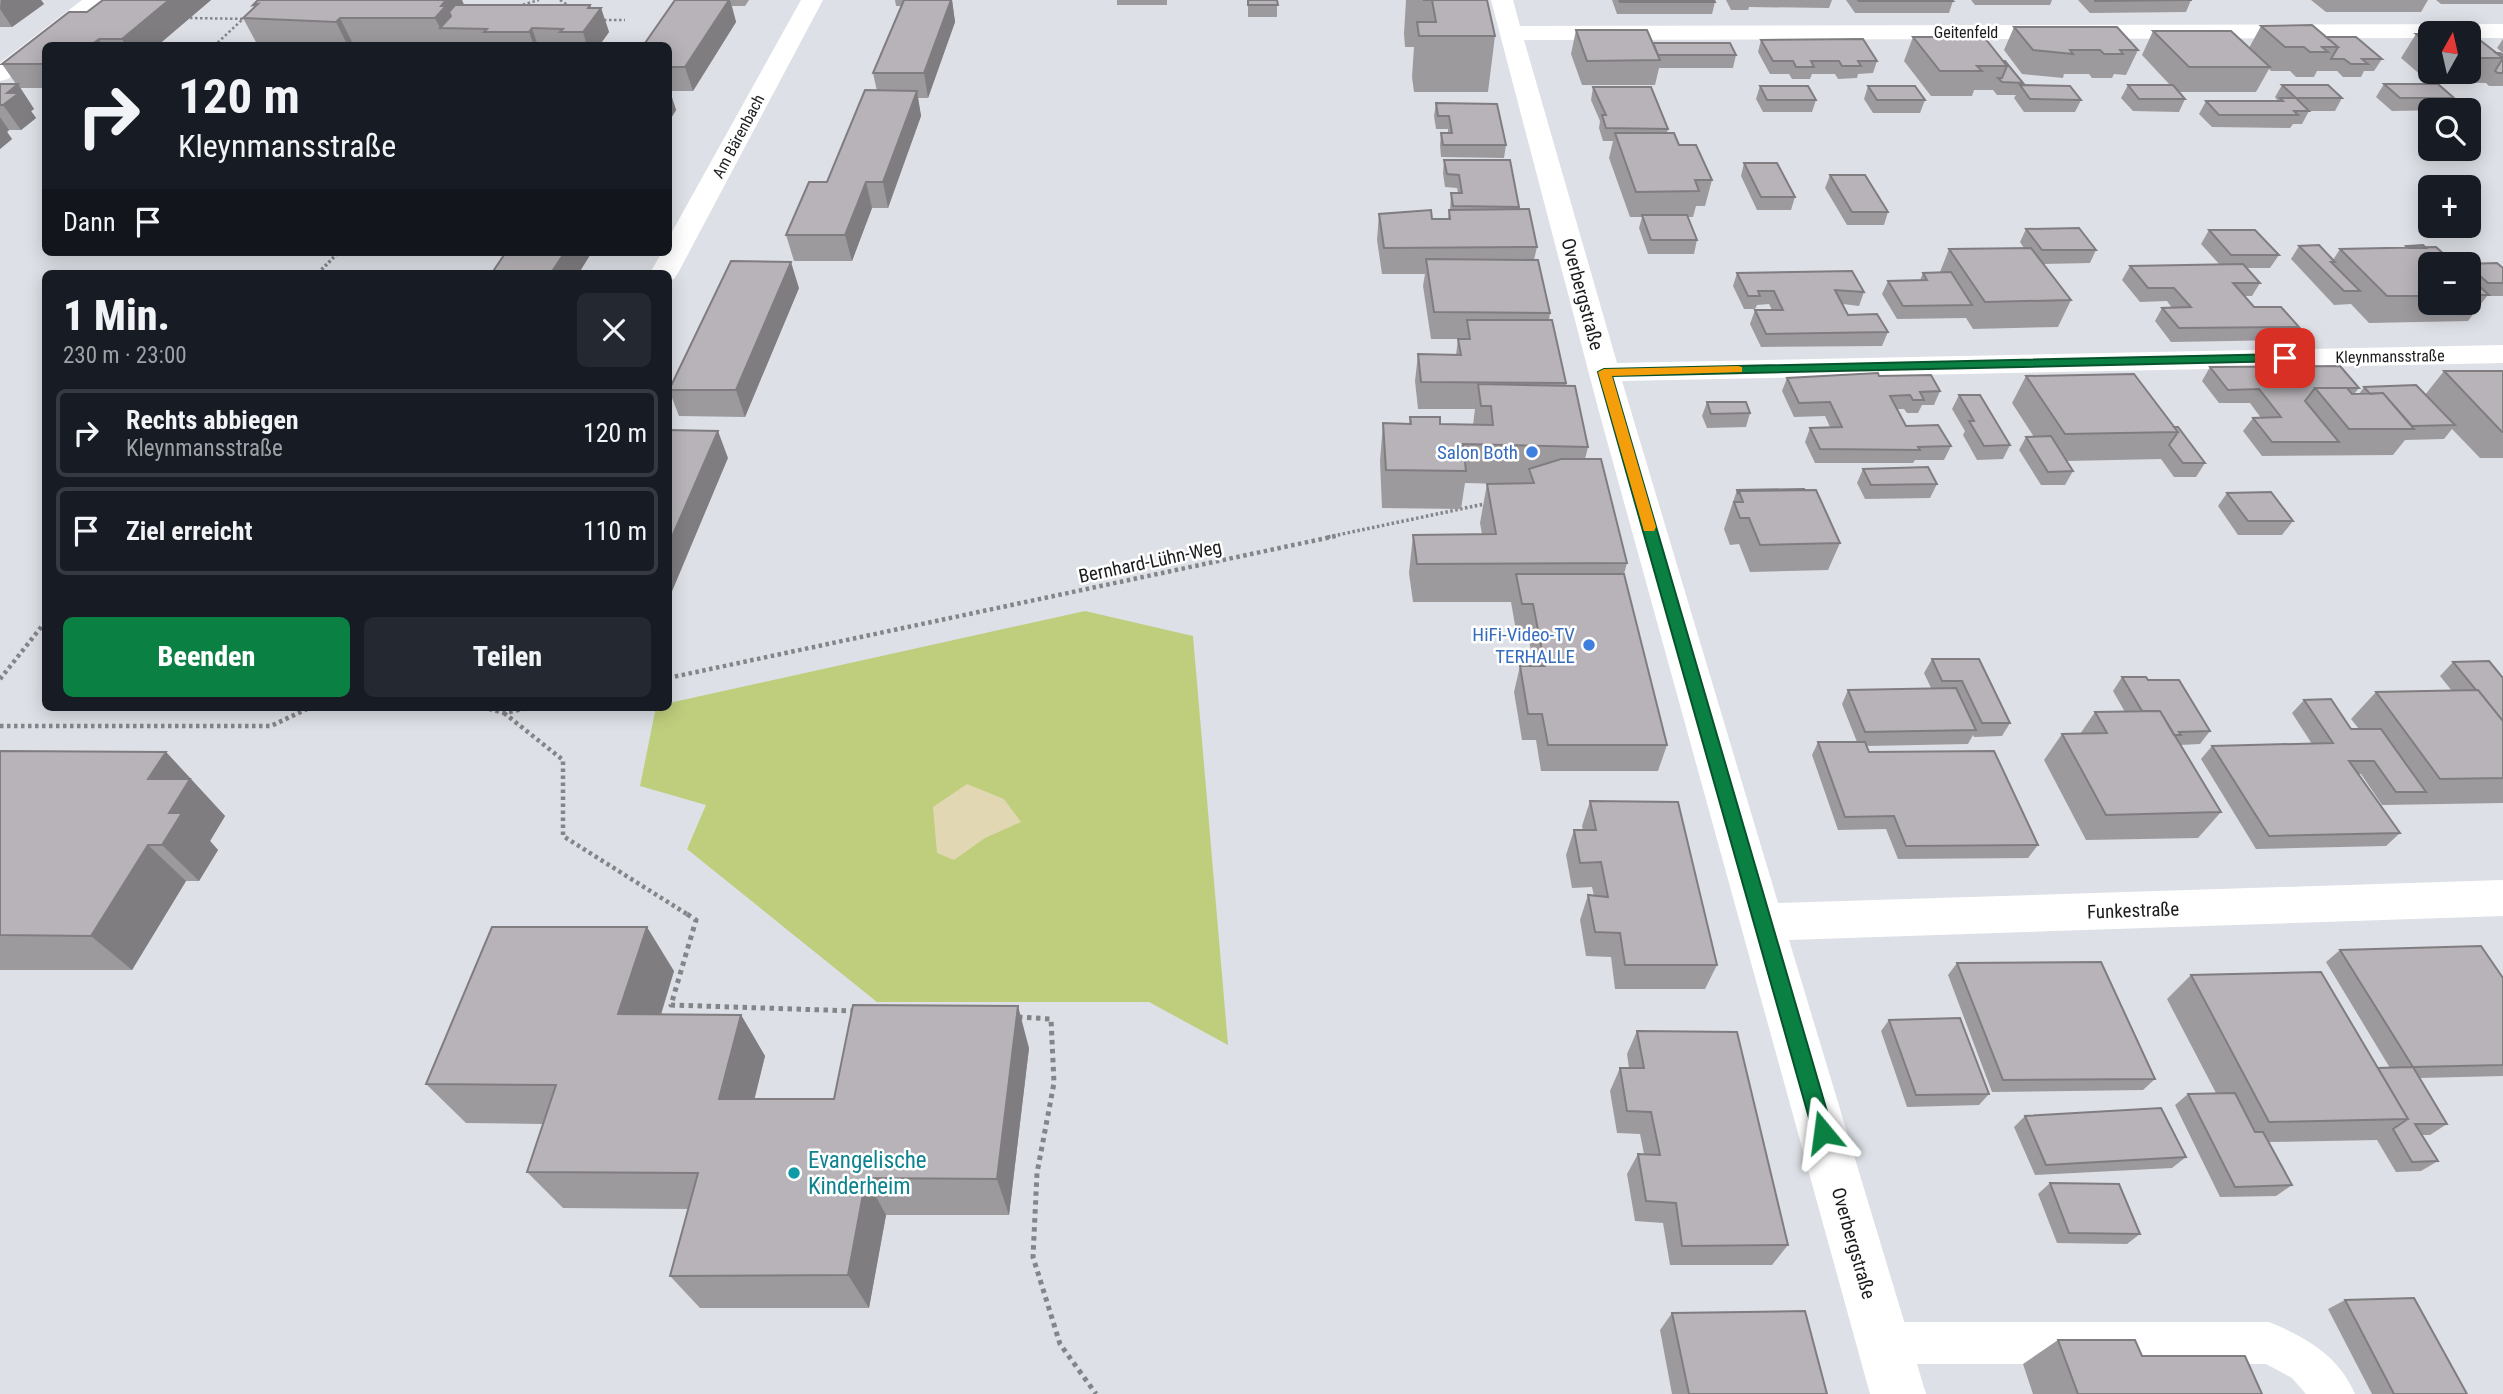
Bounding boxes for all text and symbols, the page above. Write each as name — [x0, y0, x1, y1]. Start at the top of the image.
north arrow — [2418, 21, 2482, 84]
map controls — [2418, 21, 2481, 315]
street label: Geitenfeld — [1934, 23, 1998, 42]
text: 120 m — [178, 68, 300, 125]
icon: right — [63, 70, 154, 161]
street label: Am Bärenbach — [708, 91, 768, 181]
button: search — [2418, 98, 2481, 161]
text: Kleynmansstraße — [178, 127, 396, 165]
button: + — [2418, 175, 2481, 238]
icon: arrive — [129, 203, 167, 241]
text: Dann — [63, 207, 115, 237]
street label: Overbergstraße — [1557, 236, 1609, 353]
button: − — [2418, 252, 2481, 315]
text: 1 Min. — [63, 291, 170, 340]
button: close — [577, 293, 651, 367]
pin — [2255, 328, 2315, 388]
icon: arrive — [2266, 339, 2304, 377]
text: 230 m · 23:00 — [63, 342, 187, 369]
street label: Kleynmansstraße — [2335, 346, 2445, 367]
text: Rechts abbiegen — [126, 405, 299, 435]
icon: right — [67, 414, 105, 452]
text: 120 m — [583, 418, 647, 448]
text: Kleynmansstraße — [126, 435, 283, 462]
place label: Salon Both — [1437, 441, 1518, 464]
marker: Salon Both — [1524, 444, 1540, 460]
icon: arrive — [67, 512, 105, 550]
text: Ziel erreicht — [126, 516, 252, 546]
text: 110 m — [583, 516, 647, 546]
street label: Bernhard-Lühn-Weg — [1076, 535, 1224, 588]
button: Beenden — [63, 617, 350, 697]
button: Teilen — [364, 617, 651, 697]
place label: HiFi-Video-TV TERHALLE — [1472, 623, 1575, 668]
marker: HiFi-Video-TV TERHALLE — [1581, 637, 1597, 653]
street label: Funkestraße — [2087, 897, 2180, 924]
position arrow — [1786, 1095, 1860, 1169]
place label: Evangelische Kinderheim — [808, 1147, 927, 1200]
marker: Evangelische Kinderheim — [786, 1165, 802, 1181]
street label: Overbergstraße — [1827, 1185, 1880, 1302]

